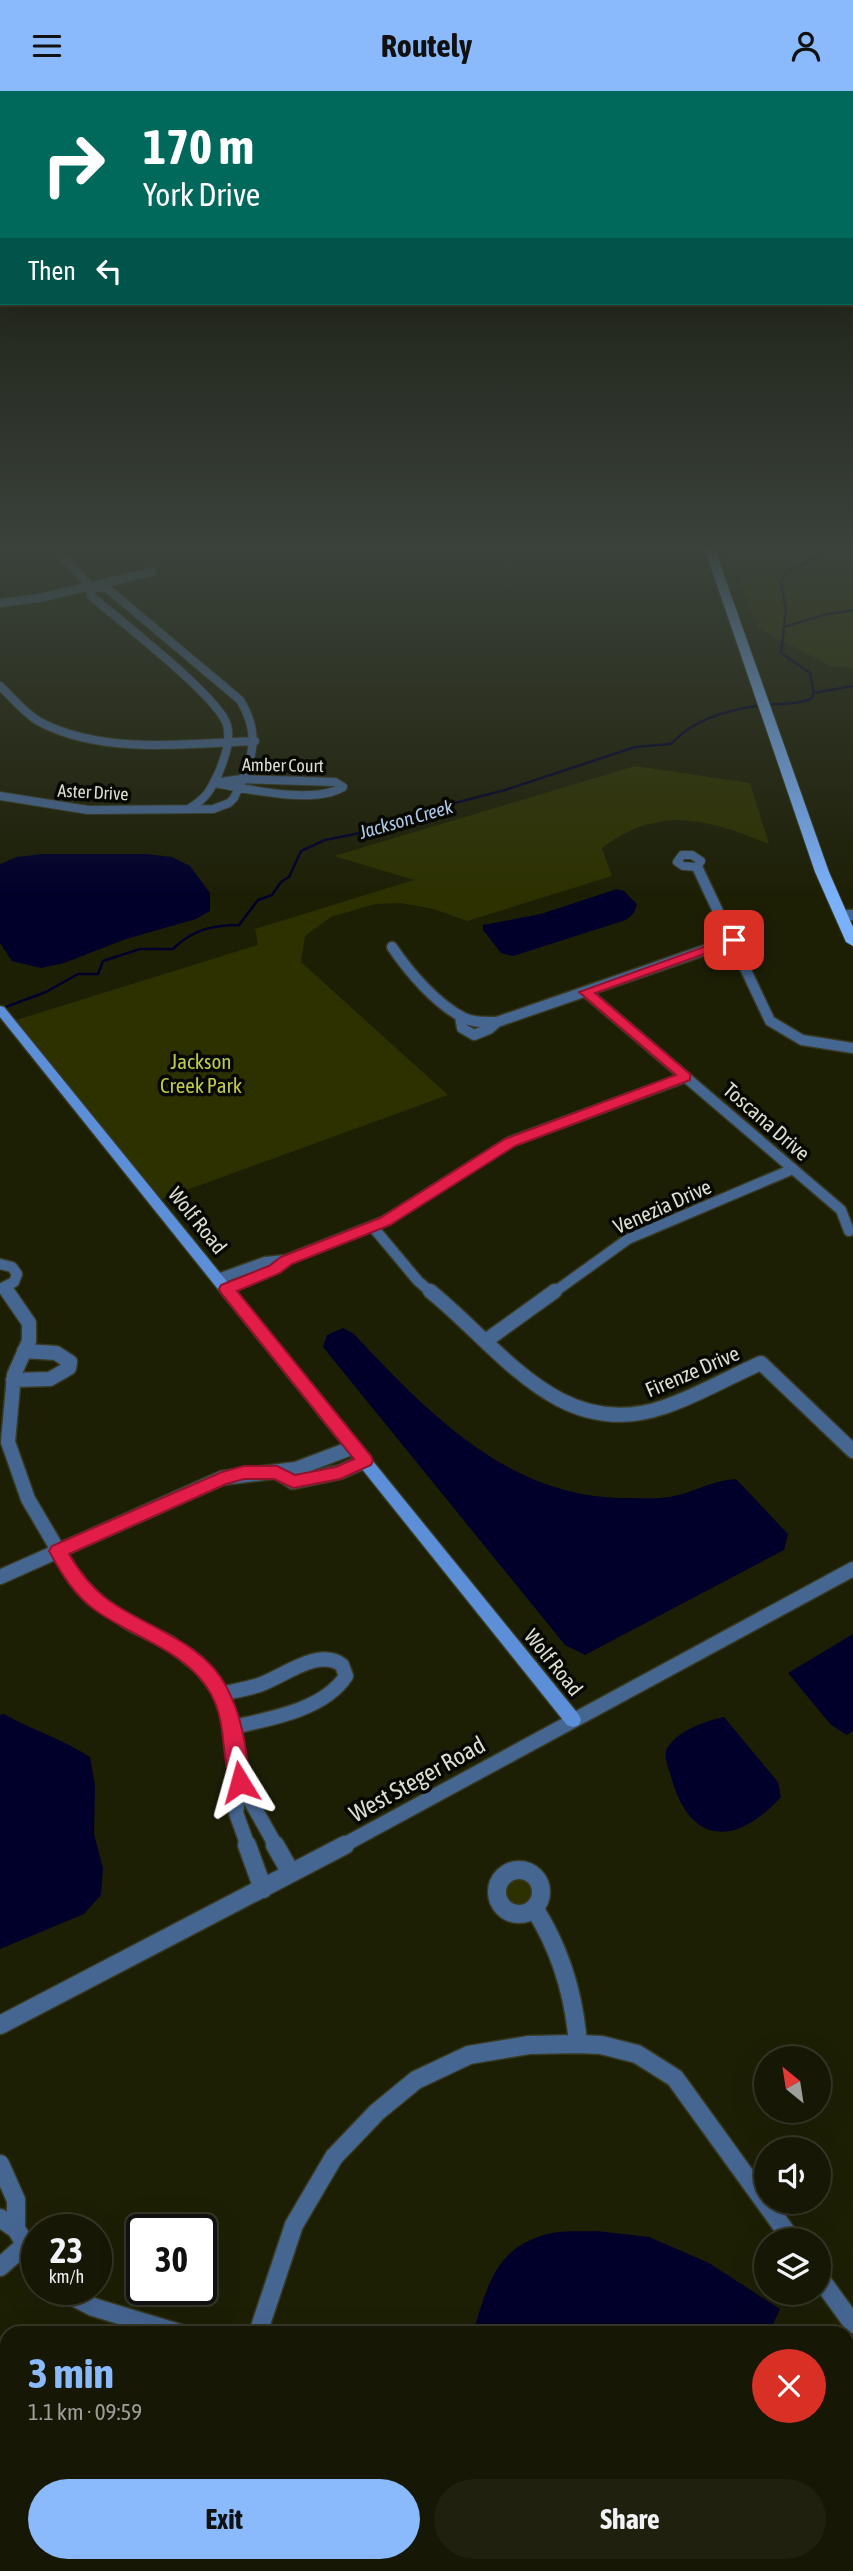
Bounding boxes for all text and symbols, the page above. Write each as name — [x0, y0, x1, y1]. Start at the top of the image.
icon: menu — [28, 27, 66, 65]
text: Routely — [381, 27, 472, 64]
icon: person — [787, 27, 825, 65]
text: 170 m — [143, 118, 254, 174]
icon: right — [28, 119, 119, 210]
text: York Drive — [143, 176, 260, 213]
icon: left — [90, 252, 128, 290]
text: Then — [28, 256, 76, 286]
street label: Amber Court — [242, 754, 324, 776]
street label: Aster Drive — [57, 780, 129, 804]
water label: Jackson Creek — [356, 795, 456, 843]
pin — [704, 910, 764, 970]
icon: arrive — [715, 921, 753, 959]
park label: Jackson Creek Park — [160, 1049, 242, 1097]
street label: Toscana Drive — [719, 1077, 815, 1165]
street label: Venezia Drive — [609, 1174, 715, 1238]
street label: Wolf Road — [164, 1182, 232, 1258]
street label: Firenze Drive — [641, 1340, 743, 1402]
street label: Wolf Road — [520, 1624, 588, 1700]
street label: West Steger Road — [344, 1731, 490, 1827]
position arrow — [203, 1745, 277, 1819]
north arrow — [754, 2046, 831, 2123]
map controls — [754, 2046, 831, 2305]
button: sound — [754, 2137, 831, 2214]
speed limit sign: 30 — [126, 2214, 217, 2305]
button: layers — [754, 2228, 831, 2305]
text: 23 — [50, 2230, 83, 2270]
text: km/h — [49, 2266, 84, 2287]
text: 3 min — [28, 2349, 114, 2397]
button: close — [752, 2349, 826, 2423]
text: 1.1 km · 09:59 — [28, 2399, 142, 2425]
button: Exit — [28, 2479, 420, 2559]
button: Share — [434, 2479, 826, 2559]

